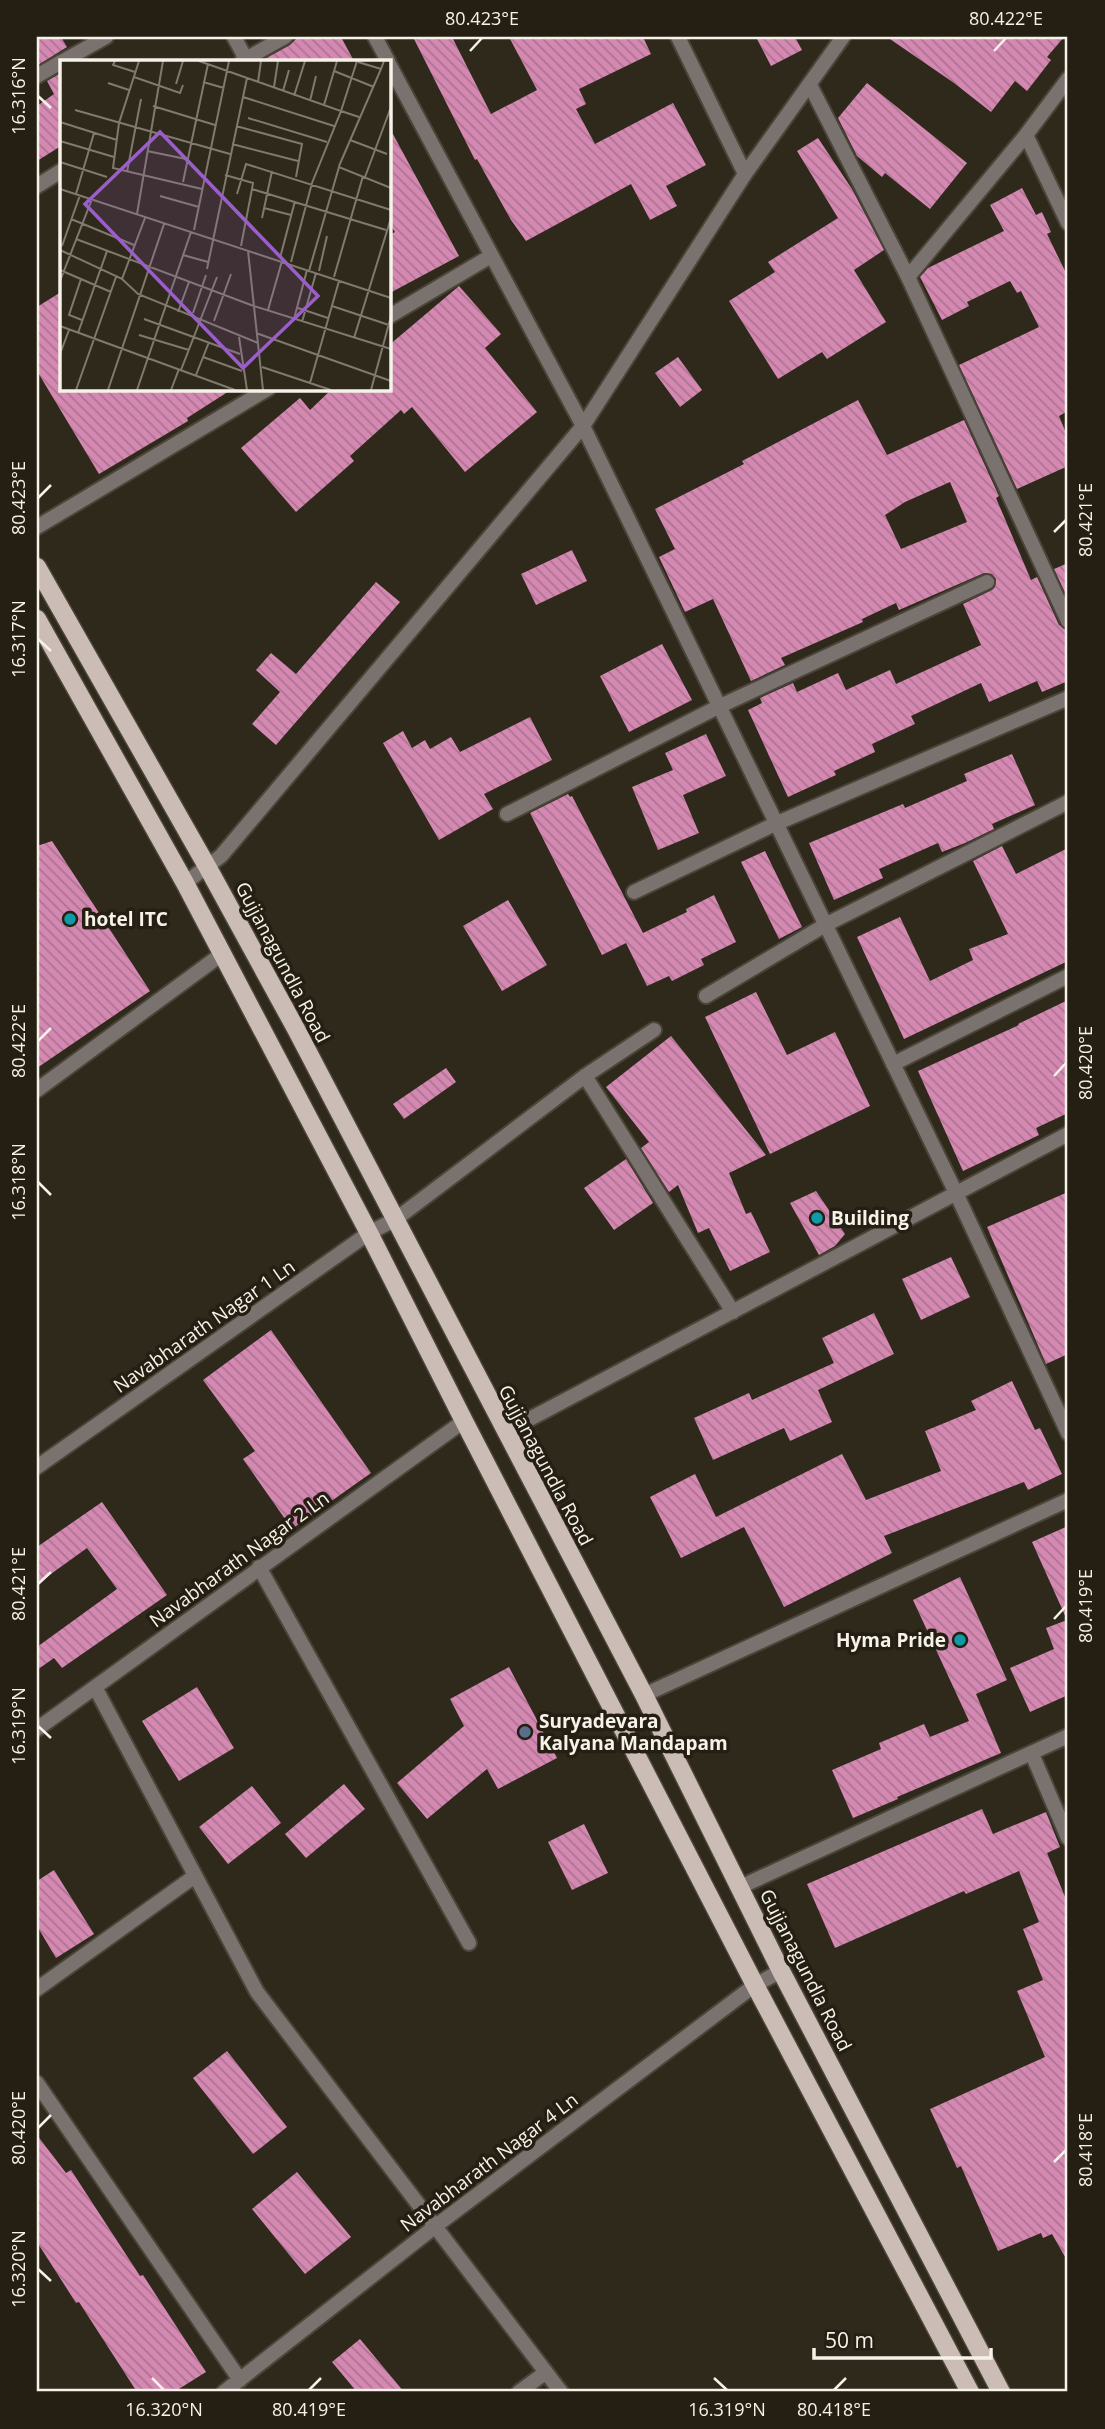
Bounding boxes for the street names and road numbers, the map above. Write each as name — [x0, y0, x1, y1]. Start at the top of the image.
street label: Gujjanagundla Road — [230, 877, 336, 1047]
street label: Navabharath Nagar 1 Ln — [108, 1253, 300, 1399]
street label: Gujjanagundla Road — [493, 1380, 599, 1550]
street label: Navabharath Nagar 2 Ln — [144, 1485, 334, 1633]
street label: Gujjanagundla Road — [754, 1884, 858, 2056]
street label: Navabharath Nagar 4 Ln — [395, 2087, 583, 2237]

